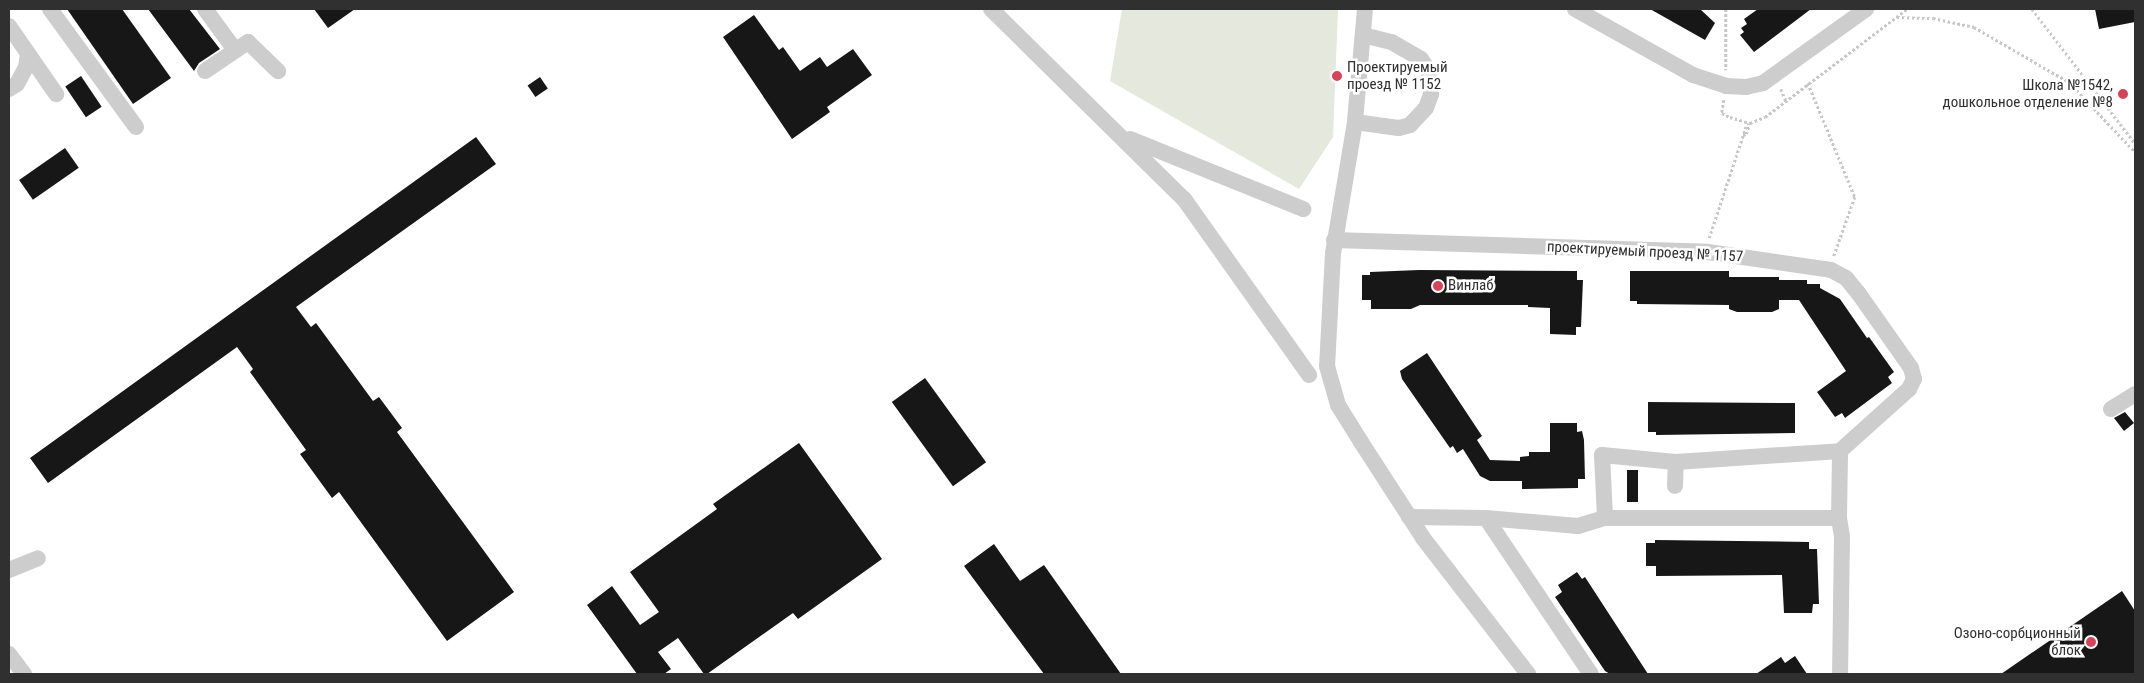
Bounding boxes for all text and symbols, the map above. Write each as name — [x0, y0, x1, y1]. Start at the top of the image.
place label: Проектируемый проезд № 1152 — [1347, 58, 1448, 93]
marker: Проектируемый проезд № 1152 — [1331, 70, 1343, 82]
place label: Школа №1542, дошкольное отделение №8 — [1943, 76, 2113, 111]
marker: Школа №1542, дошкольное отделение №8 — [2117, 88, 2129, 100]
street label: проектируемый проезд № 1157 — [1546, 238, 1744, 266]
place label: Винлаб — [1448, 277, 1494, 295]
marker: Винлаб — [1432, 280, 1444, 292]
place label: Озоно-сорбционный блок — [1954, 624, 2081, 659]
marker: Озоно-сорбционный блок — [2085, 636, 2097, 648]

